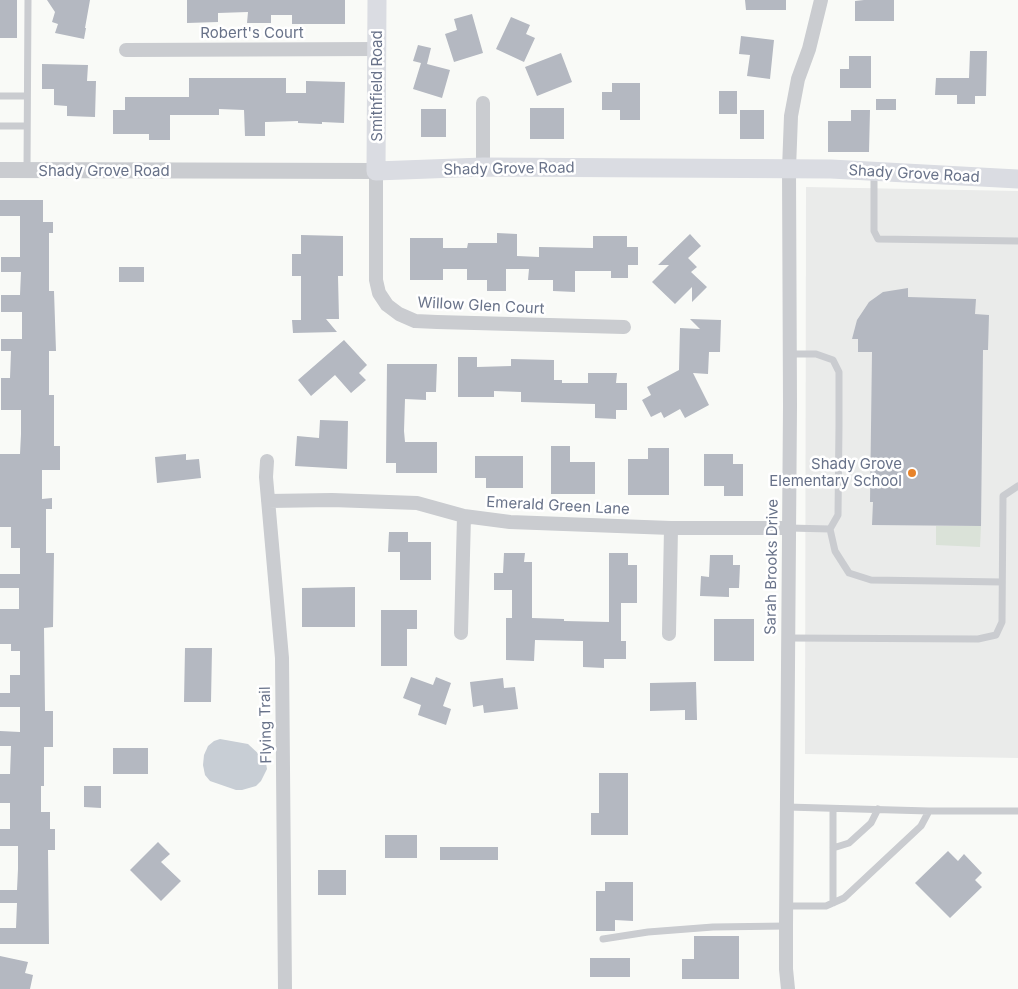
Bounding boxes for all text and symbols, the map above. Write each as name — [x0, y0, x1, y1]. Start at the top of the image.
street label: Robert's Court — [200, 24, 304, 42]
street label: Smithfield Road — [368, 30, 386, 142]
street label: Shady Grove Road — [443, 159, 575, 179]
street label: Shady Grove Road — [38, 162, 170, 180]
street label: Shady Grove Road — [848, 162, 980, 186]
street label: Willow Glen Court — [417, 294, 545, 318]
place label: Shady Grove Elementary School — [769, 455, 902, 490]
marker: Shady Grove Elementary School — [906, 467, 918, 479]
street label: Emerald Green Lane — [486, 493, 630, 519]
street label: Sarah Brooks Drive — [762, 499, 782, 635]
street label: Flying Trail — [256, 686, 276, 764]

